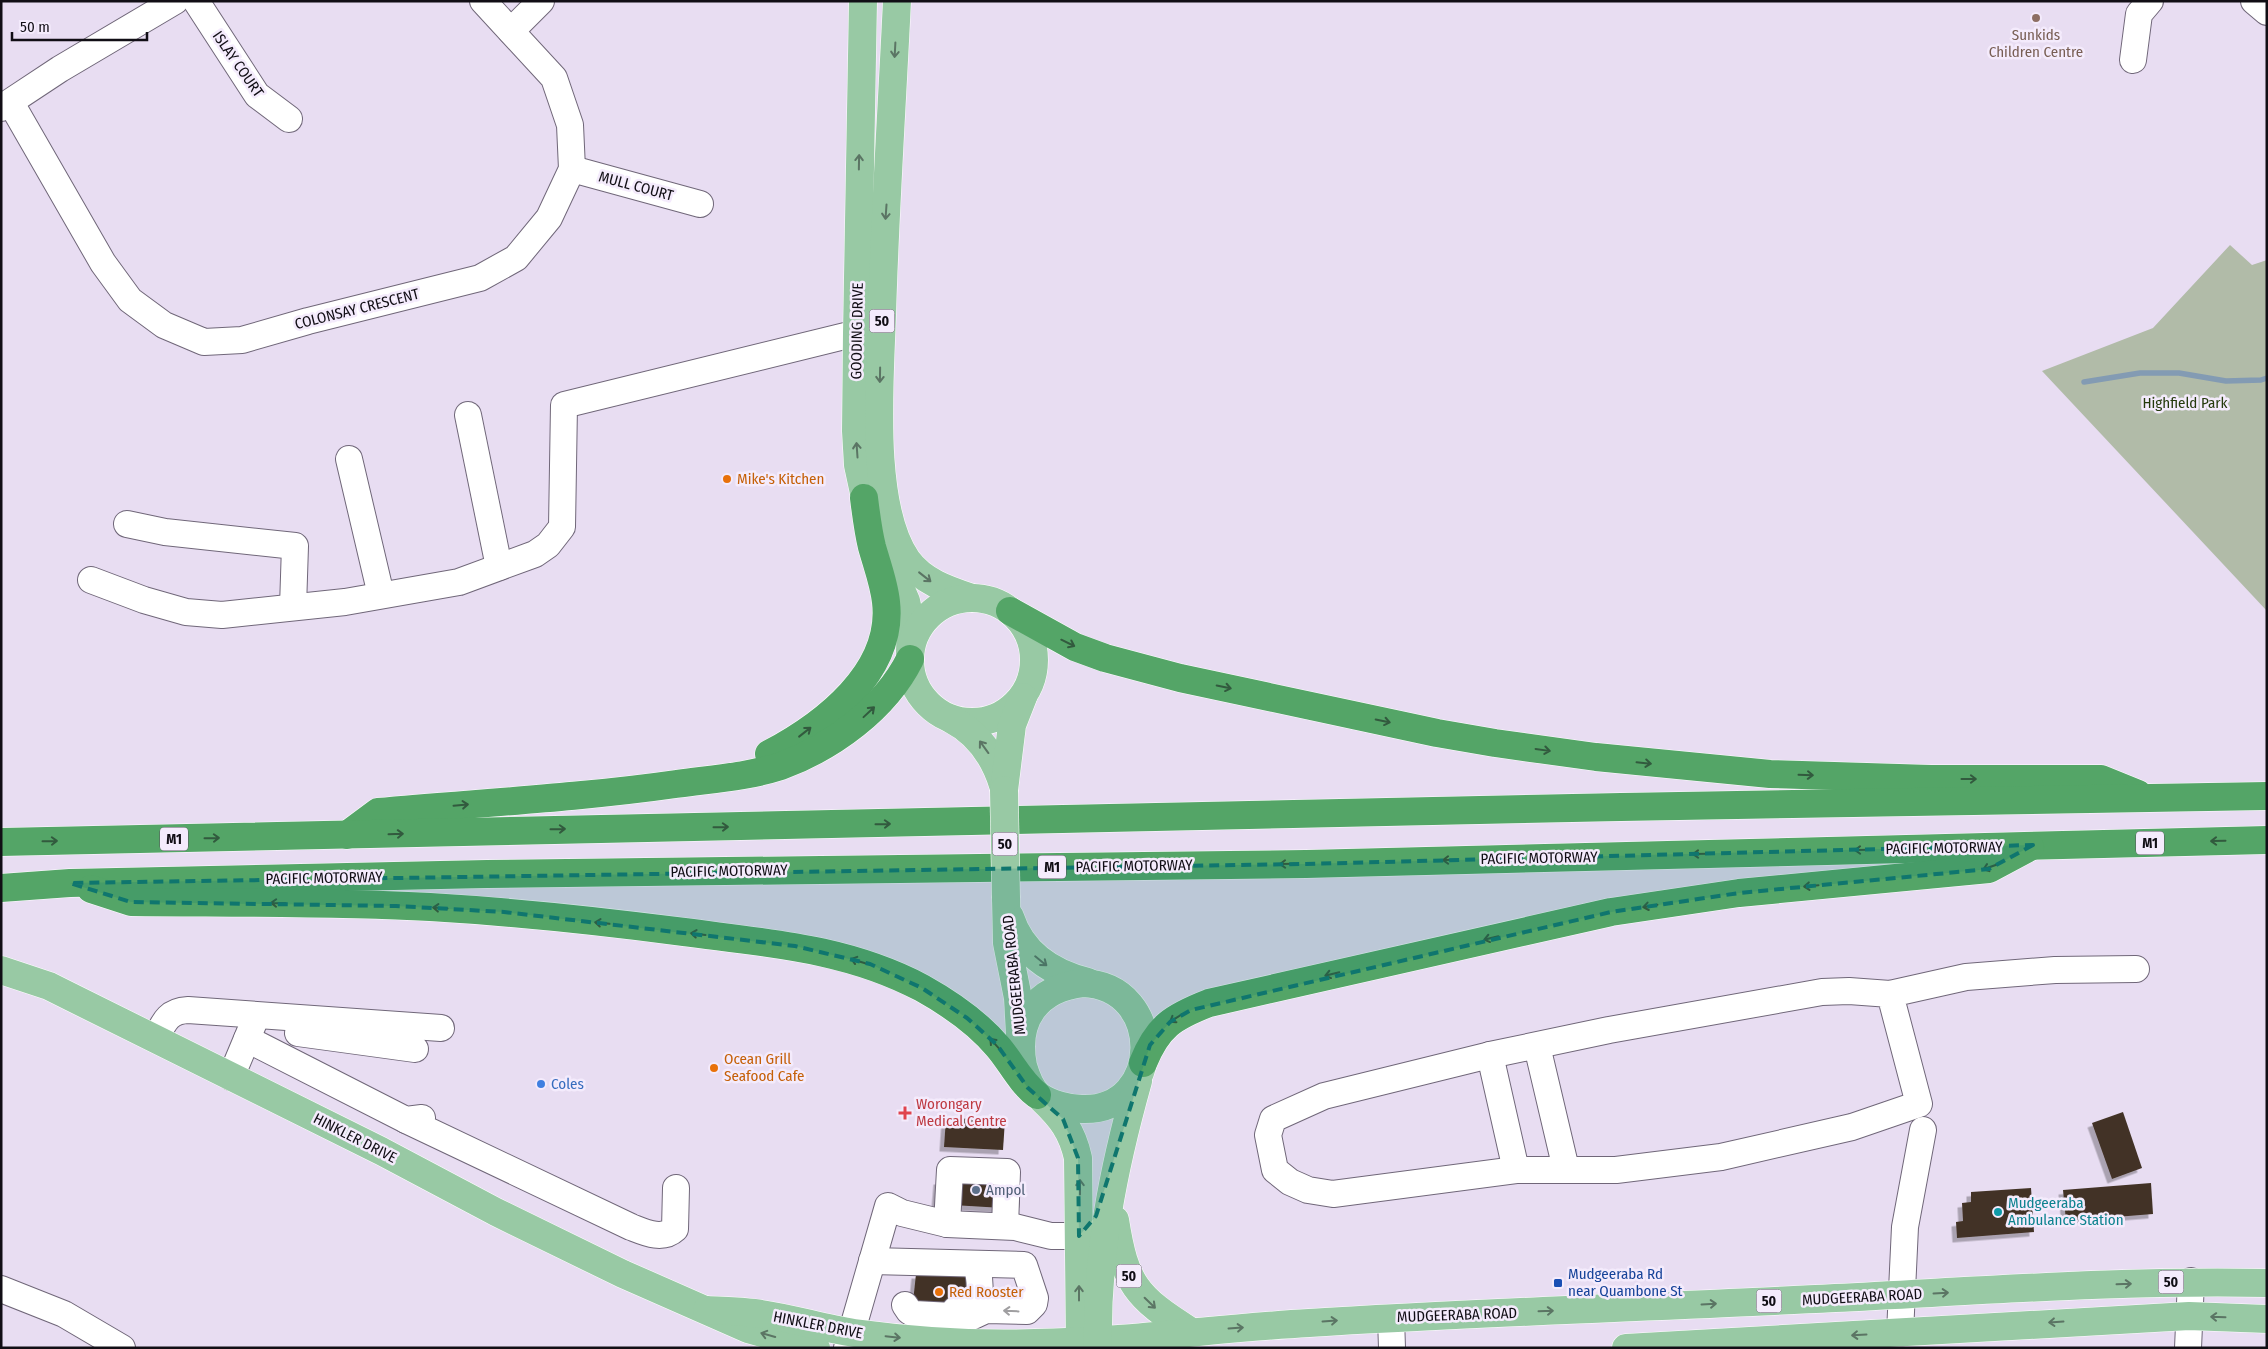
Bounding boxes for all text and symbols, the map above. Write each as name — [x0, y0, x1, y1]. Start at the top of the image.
scale bar — [12, 10, 148, 42]
marker: Sunkids Children Centre — [2030, 12, 2042, 24]
text: 50 m — [20, 18, 50, 36]
place label: Sunkids Children Centre — [1989, 26, 2083, 61]
street label: ISLAY COURT — [209, 27, 267, 101]
one-way arrow — [890, 42, 899, 58]
one-way arrow — [854, 154, 864, 170]
street label: MULL COURT — [597, 167, 675, 205]
one-way arrow — [881, 204, 890, 220]
street label: GOODING DRIVE — [847, 282, 867, 380]
street label: COLONSAY CRESCENT — [293, 285, 421, 333]
road number: 50 — [870, 310, 894, 332]
one-way arrow — [875, 366, 885, 382]
park label: Highfield Park — [2142, 394, 2228, 412]
one-way arrow — [852, 442, 862, 458]
place label: Mike's Kitchen — [737, 470, 824, 488]
marker: Mike's Kitchen — [721, 473, 733, 485]
one-way arrow — [918, 572, 931, 583]
one-way arrow — [1060, 639, 1075, 649]
one-way arrow — [1216, 683, 1232, 693]
one-way arrow — [862, 706, 875, 717]
one-way arrow — [1374, 717, 1390, 726]
one-way arrow — [798, 727, 811, 738]
one-way arrow — [979, 740, 989, 754]
one-way arrow — [1534, 745, 1550, 755]
one-way arrow — [1636, 758, 1652, 768]
one-way arrow — [1798, 771, 1814, 780]
one-way arrow — [1960, 774, 1976, 784]
one-way arrow — [453, 800, 469, 809]
one-way arrow — [875, 819, 891, 829]
one-way arrow — [712, 822, 729, 832]
one-way arrow — [550, 825, 566, 834]
road number: M1 — [160, 828, 188, 851]
one-way arrow — [388, 829, 404, 839]
road number: M1 — [2136, 831, 2164, 854]
road number: 50 — [992, 832, 1018, 856]
one-way arrow — [204, 833, 220, 843]
one-way arrow — [2210, 836, 2226, 846]
one-way arrow — [42, 837, 58, 846]
street label: PACIFIC MOTORWAY — [1885, 838, 2003, 858]
one-way arrow — [1854, 845, 1870, 854]
street label: PACIFIC MOTORWAY — [1480, 848, 1598, 868]
one-way arrow — [1692, 849, 1708, 859]
one-way arrow — [1442, 855, 1458, 865]
road number: M1 — [1038, 856, 1066, 879]
street label: PACIFIC MOTORWAY — [1075, 856, 1193, 876]
one-way arrow — [1280, 859, 1296, 869]
street label: PACIFIC MOTORWAY — [670, 861, 788, 881]
one-way arrow — [1983, 863, 1998, 872]
street label: PACIFIC MOTORWAY — [265, 868, 383, 888]
one-way arrow — [1804, 881, 1820, 890]
one-way arrow — [270, 899, 286, 908]
one-way arrow — [1643, 901, 1659, 911]
one-way arrow — [433, 904, 449, 913]
street label: MUDGEERABA ROAD — [999, 914, 1029, 1036]
one-way arrow — [595, 918, 611, 928]
one-way arrow — [690, 929, 706, 939]
one-way arrow — [1484, 934, 1500, 943]
one-way arrow — [850, 955, 866, 965]
one-way arrow — [1034, 956, 1047, 967]
one-way arrow — [1325, 970, 1341, 979]
one-way arrow — [1170, 1013, 1184, 1023]
one-way arrow — [989, 1038, 1001, 1051]
place label: Ocean Grill Seafood Cafe — [724, 1050, 805, 1085]
marker: Ocean Grill Seafood Cafe — [708, 1062, 720, 1074]
place label: Coles — [551, 1075, 584, 1093]
marker: Coles — [535, 1078, 547, 1090]
place label: Worongary Medical Centre — [916, 1095, 1007, 1130]
marker: Worongary Medical Centre — [898, 1106, 912, 1120]
street label: HINKLER DRIVE — [310, 1109, 400, 1167]
one-way arrow — [1075, 1179, 1085, 1196]
place label: Ampol — [986, 1181, 1025, 1199]
marker: Ampol — [970, 1184, 982, 1196]
place label: Mudgeeraba Ambulance Station — [2008, 1194, 2124, 1229]
marker: Mudgeeraba Ambulance Station — [1992, 1206, 2004, 1218]
road number: 50 — [1116, 1264, 1142, 1288]
place label: Mudgeeraba Rd near Quambone St — [1568, 1265, 1683, 1300]
road number: 50 — [2158, 1270, 2184, 1294]
marker: Mudgeeraba Rd near Quambone St — [1552, 1277, 1564, 1289]
one-way arrow — [2116, 1279, 2132, 1288]
place label: Red Rooster — [949, 1283, 1024, 1301]
one-way arrow — [1074, 1285, 1084, 1302]
street label: MUDGEERABA ROAD — [1801, 1285, 1923, 1309]
marker: Red Rooster — [933, 1286, 945, 1298]
one-way arrow — [1933, 1288, 1949, 1297]
road number: 50 — [1756, 1290, 1782, 1312]
one-way arrow — [1143, 1297, 1156, 1309]
one-way arrow — [1700, 1300, 1716, 1309]
street label: MUDGEERABA ROAD — [1397, 1304, 1517, 1326]
one-way arrow — [1003, 1306, 1019, 1315]
street label: HINKLER DRIVE — [772, 1307, 864, 1343]
one-way arrow — [1538, 1307, 1554, 1316]
one-way arrow — [2210, 1312, 2226, 1321]
one-way arrow — [1321, 1317, 1337, 1326]
one-way arrow — [2048, 1318, 2064, 1327]
one-way arrow — [1227, 1323, 1243, 1332]
one-way arrow — [761, 1330, 777, 1340]
one-way arrow — [1851, 1331, 1867, 1340]
one-way arrow — [885, 1332, 901, 1342]

